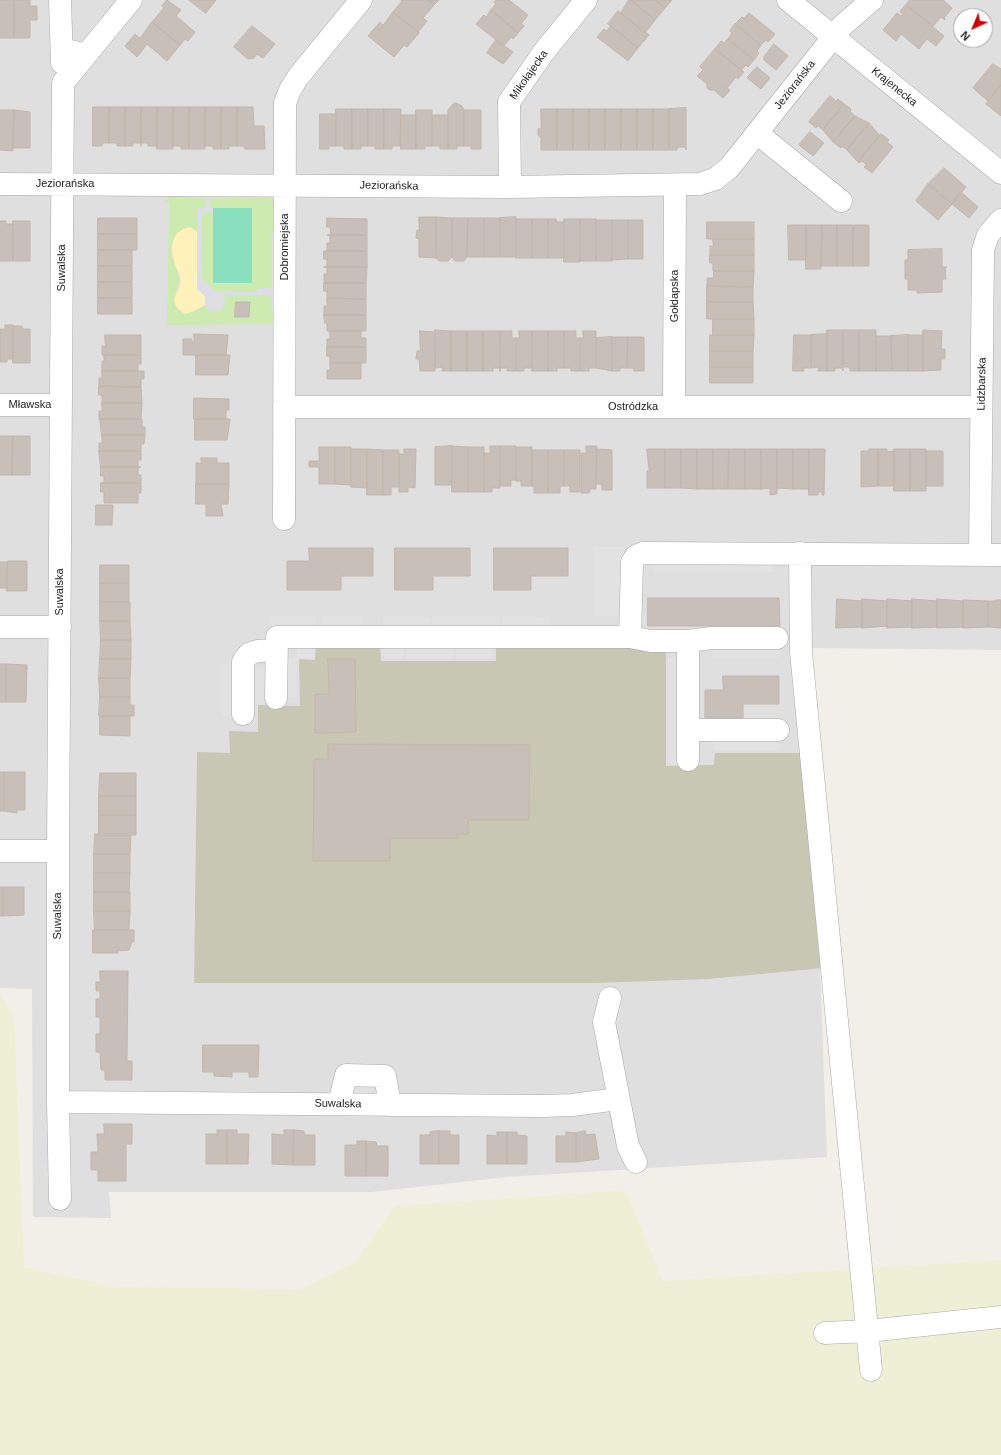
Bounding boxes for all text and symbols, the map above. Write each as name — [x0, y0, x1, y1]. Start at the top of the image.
north arrow — [953, 8, 993, 48]
text: N — [958, 29, 972, 43]
street label: Mikołajecka — [507, 48, 551, 102]
street label: Jeziorańska — [772, 58, 818, 112]
street label: Krajenecka — [868, 65, 920, 109]
street label: Jeziorańska — [36, 177, 94, 191]
street label: Jeziorańska — [360, 179, 418, 193]
street label: Dobromiejska — [278, 213, 292, 281]
street label: Suwalska — [55, 244, 69, 292]
street label: Gołdapska — [668, 270, 682, 322]
street label: Lidzbarska — [975, 357, 989, 411]
street label: Mławska — [9, 398, 51, 412]
street label: Ostródzka — [608, 400, 658, 414]
street label: Suwalska — [53, 568, 67, 616]
street label: Suwalska — [51, 892, 65, 940]
street label: Suwalska — [314, 1097, 362, 1111]

